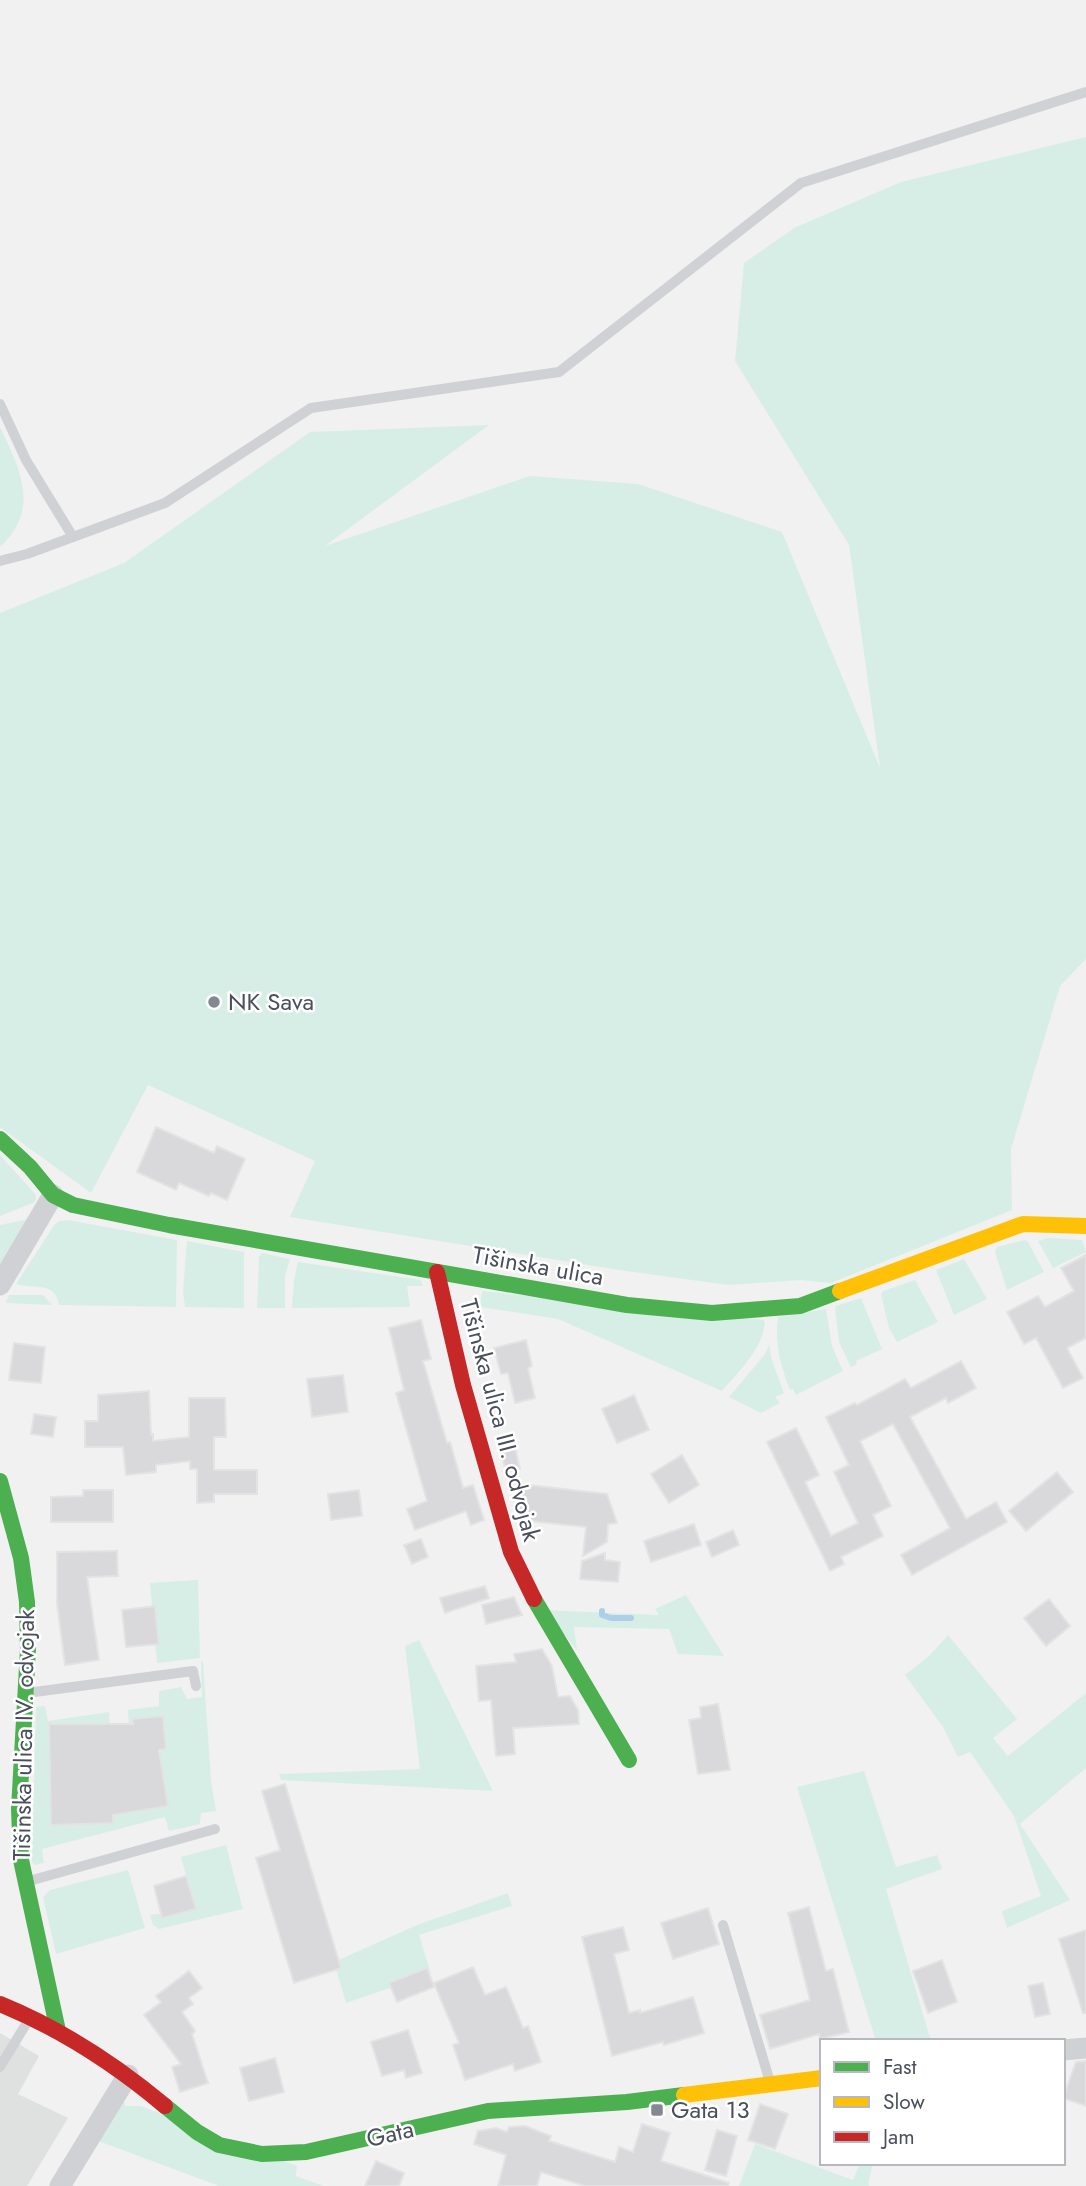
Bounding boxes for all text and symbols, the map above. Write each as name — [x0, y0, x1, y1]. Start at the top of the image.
place label: NK Sava — [228, 984, 314, 1019]
marker: NK Sava — [206, 994, 222, 1010]
street label: Tišinska ulica — [470, 1237, 606, 1294]
street label: Tišinska ulica III. odvojak — [451, 1295, 550, 1545]
street label: Tišinska ulica IV. odvojak — [4, 1609, 43, 1861]
legend — [820, 2039, 1065, 2165]
text: Fast — [883, 2052, 916, 2082]
text: Slow — [883, 2087, 925, 2117]
place label: Gata 13 — [671, 2092, 750, 2127]
marker: Gata 13 — [649, 2102, 665, 2118]
street label: Gata — [363, 2111, 417, 2156]
text: Jam — [880, 2122, 915, 2152]

